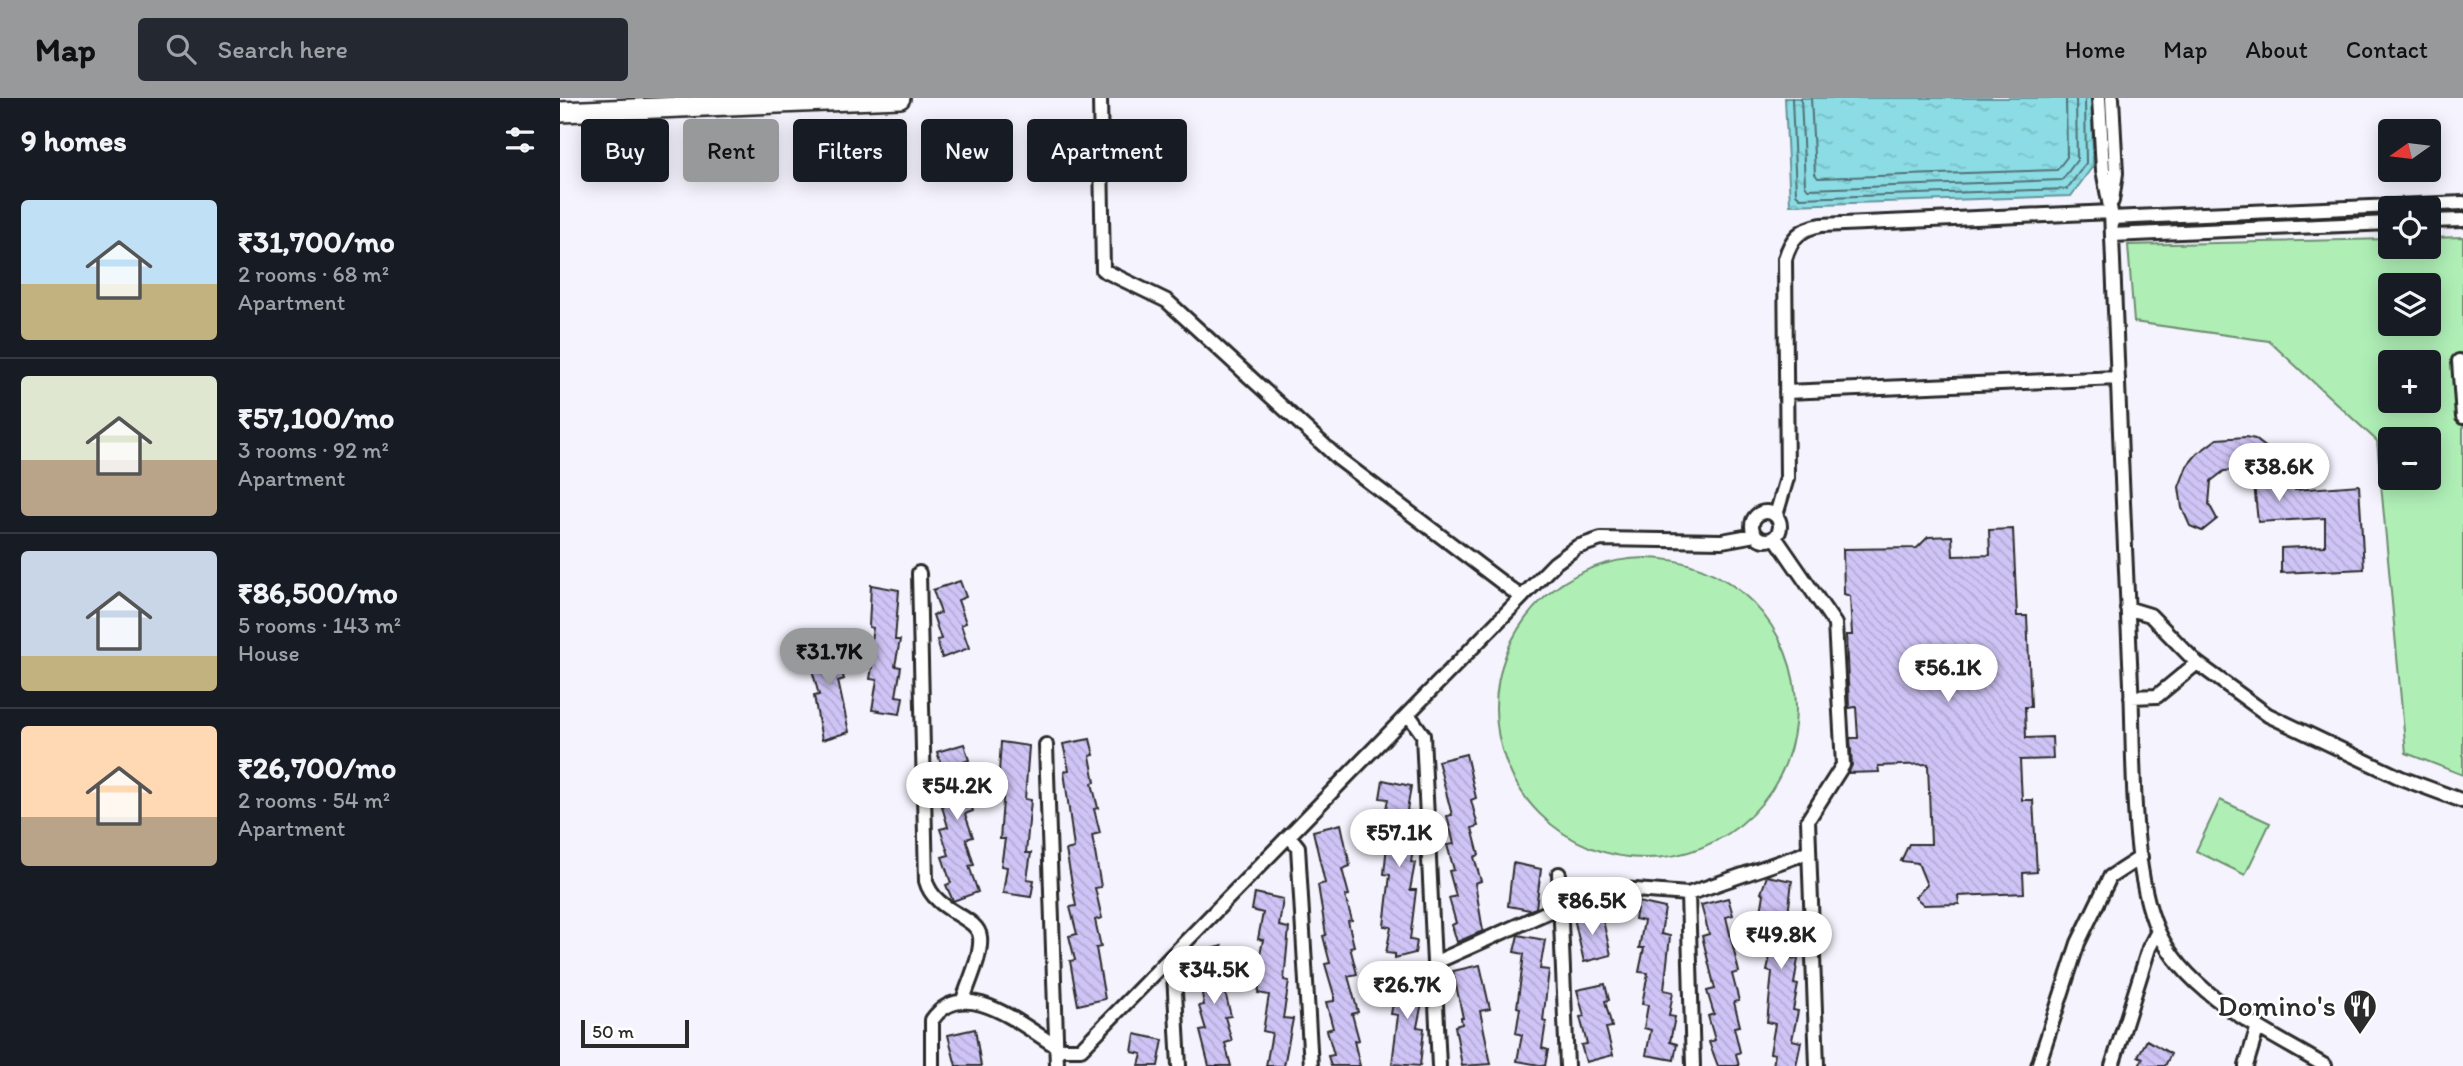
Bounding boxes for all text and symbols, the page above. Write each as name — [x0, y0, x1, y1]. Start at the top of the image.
search box — [138, 18, 628, 81]
text: Map — [35, 30, 96, 69]
icon: search — [162, 30, 200, 68]
text: Search here — [218, 33, 348, 65]
text: Home — [2065, 35, 2125, 64]
text: Map — [2163, 35, 2207, 64]
text: About — [2245, 35, 2308, 64]
text: Contact — [2346, 35, 2428, 64]
chip: Buy — [581, 119, 669, 182]
chip: Rent — [683, 119, 779, 182]
chip: Filters — [793, 119, 907, 182]
chip: New — [921, 119, 1013, 182]
chip: Apartment — [1027, 119, 1187, 182]
north arrow — [2378, 119, 2441, 182]
map controls — [2378, 119, 2441, 490]
icon: filters — [501, 121, 539, 159]
text: 9 homes — [21, 122, 127, 159]
button: locate — [2378, 196, 2441, 259]
text: ₹31,700/mo — [238, 223, 395, 260]
icon: home — [77, 228, 161, 312]
text: 2 rooms · 68 m² — [238, 260, 389, 288]
button: layers — [2378, 273, 2441, 336]
text: Apartment — [238, 288, 345, 316]
button: + — [2378, 350, 2441, 413]
text: ₹57,100/mo — [238, 399, 394, 436]
icon: home — [77, 404, 161, 488]
button: − — [2378, 427, 2441, 490]
text: 3 rooms · 92 m² — [238, 436, 389, 464]
pin: ₹38.6K — [2222, 444, 2336, 503]
text: ₹38.6K — [2245, 452, 2313, 480]
text: Apartment — [238, 464, 345, 492]
text: ₹86,500/mo — [238, 574, 398, 611]
icon: home — [77, 579, 161, 663]
text: 5 rooms · 143 m² — [238, 611, 401, 639]
pin: ₹31.7K — [772, 628, 886, 688]
text: ₹31.7K — [796, 637, 862, 665]
text: House — [238, 639, 300, 667]
pin: ₹56.1K — [1891, 644, 2005, 704]
text: ₹56.1K — [1915, 653, 1981, 681]
text: ₹26,700/mo — [238, 749, 396, 786]
icon: home — [77, 754, 161, 838]
pin: ₹54.2K — [900, 762, 1014, 822]
text: ₹54.2K — [922, 771, 992, 799]
text: 2 rooms · 54 m² — [238, 786, 390, 814]
pin: ₹57.1K — [1342, 810, 1456, 869]
text: Apartment — [238, 814, 345, 842]
text: ₹57.1K — [1366, 818, 1432, 846]
pin: ₹86.5K — [1535, 878, 1649, 937]
text: ₹86.5K — [1558, 886, 1626, 914]
pin: ₹49.8K — [1724, 912, 1838, 971]
text: ₹49.8K — [1746, 920, 1816, 948]
pin: ₹34.5K — [1157, 946, 1271, 1006]
text: ₹34.5K — [1179, 955, 1249, 983]
pin: ₹26.7K — [1350, 962, 1464, 1021]
text: ₹26.7K — [1373, 970, 1441, 998]
place label: Domino's — [2218, 987, 2336, 1024]
restaurant icon: Domino's — [2341, 987, 2379, 1036]
scale bar — [581, 1017, 690, 1049]
text: 50 m — [592, 1020, 634, 1043]

